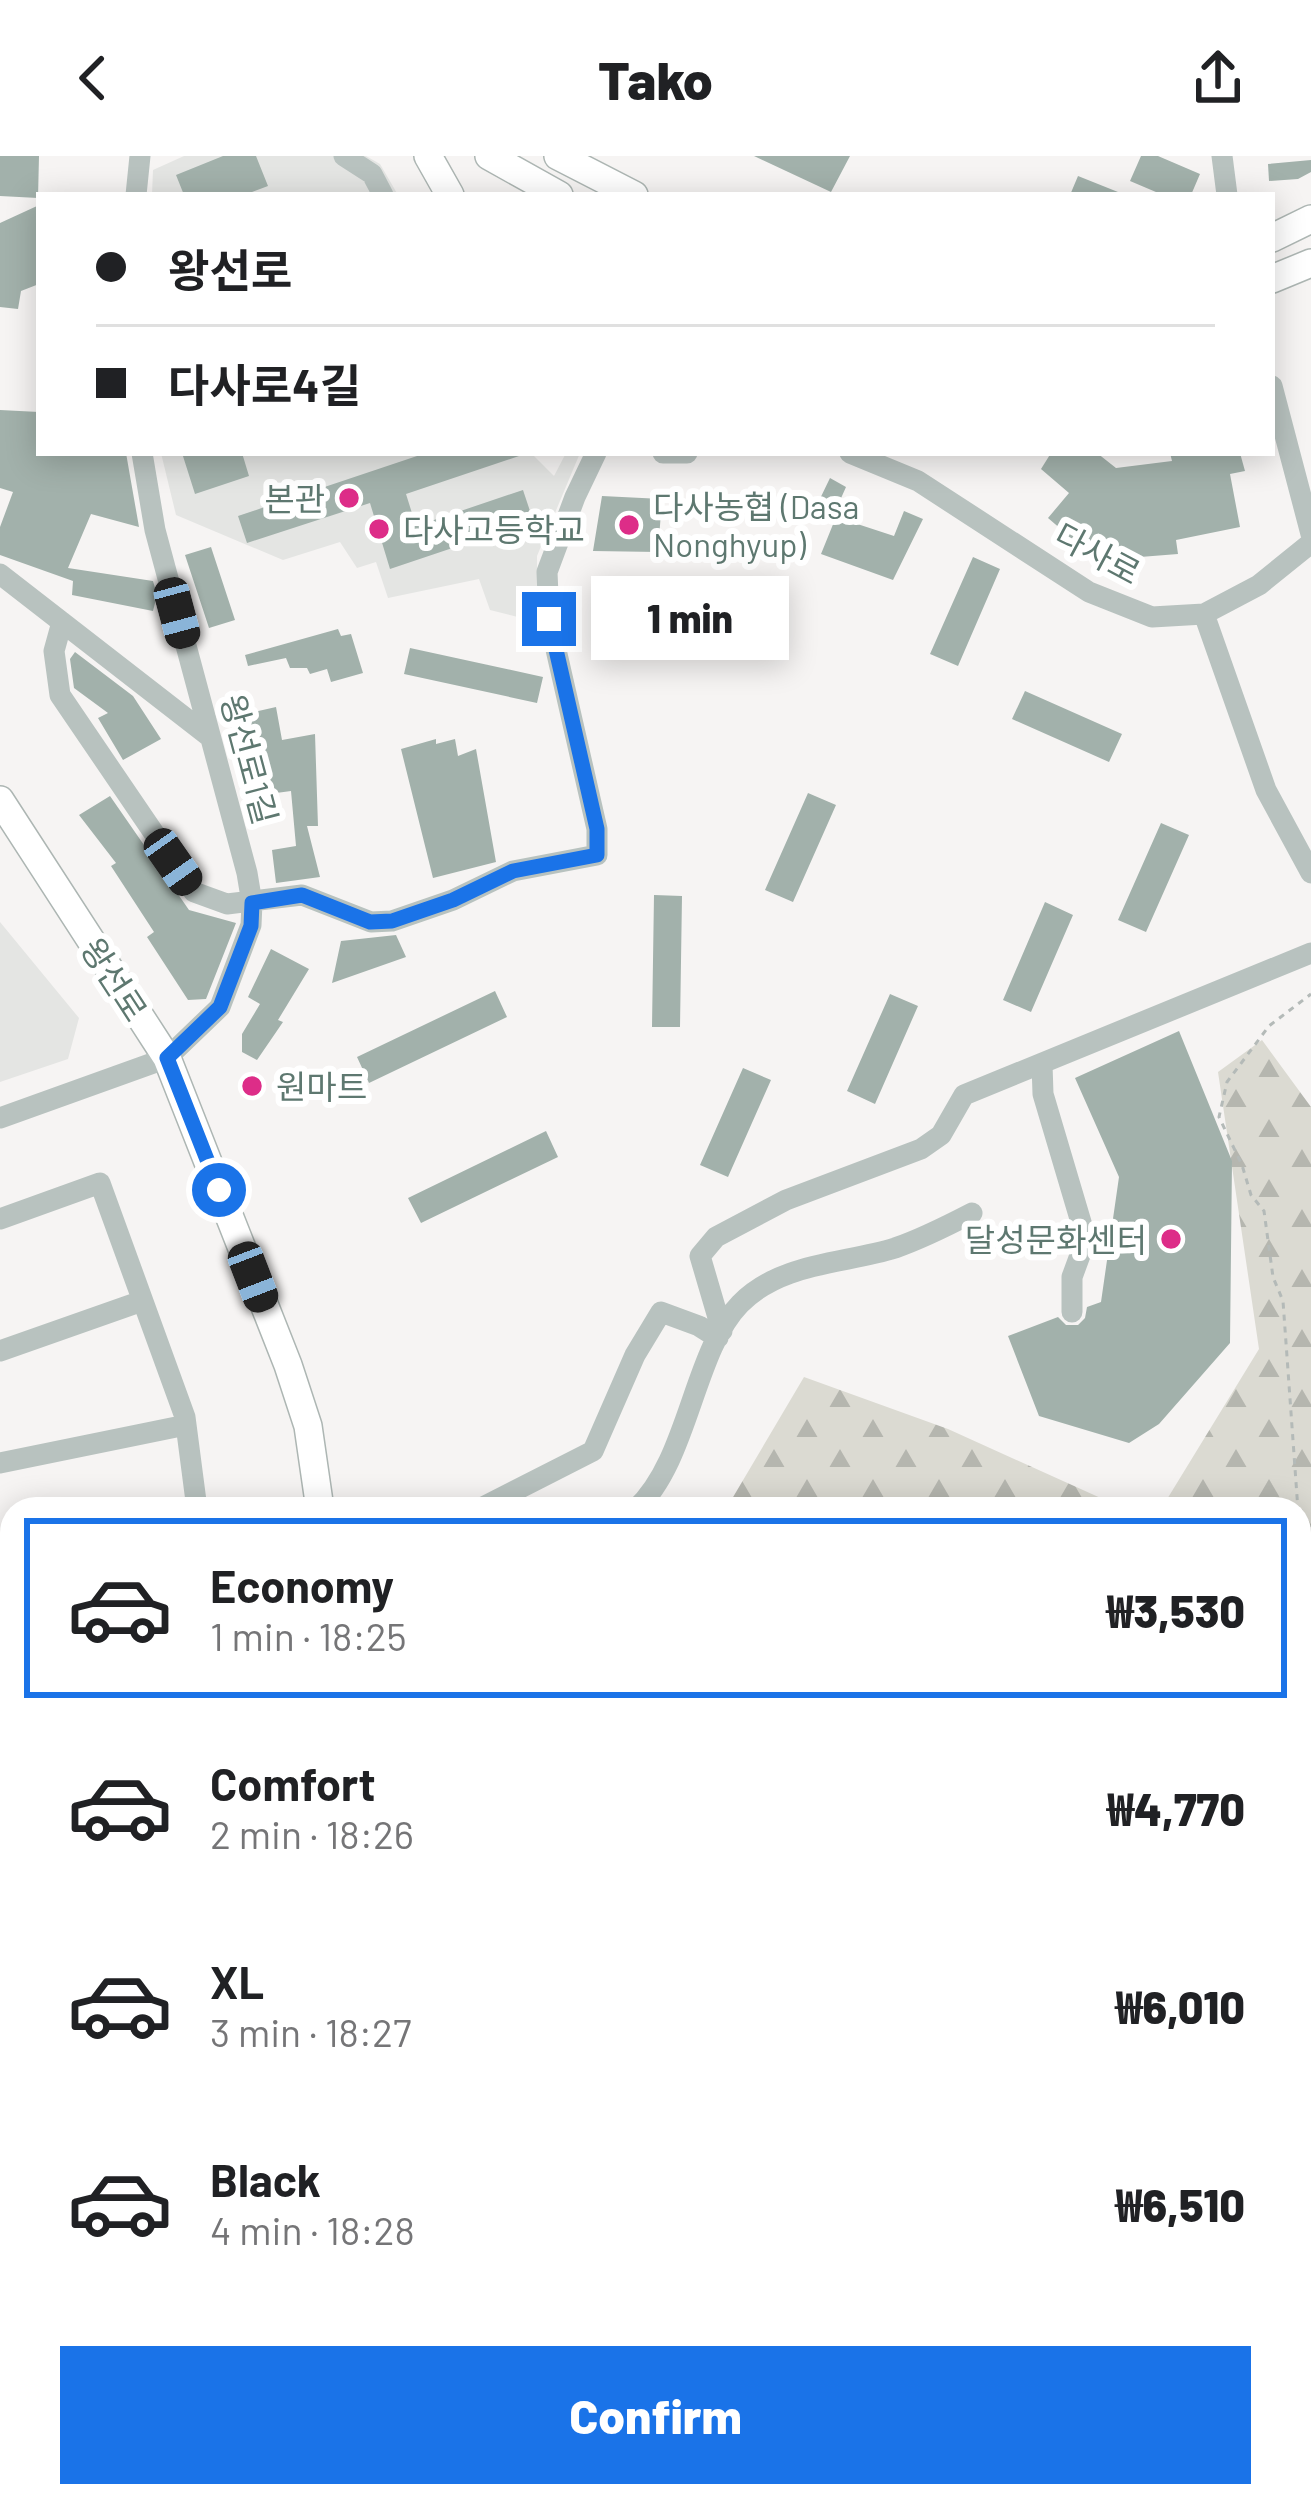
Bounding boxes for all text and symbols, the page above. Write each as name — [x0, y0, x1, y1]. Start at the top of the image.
icon: back — [60, 45, 126, 111]
icon: share — [1185, 45, 1251, 111]
text: Tako — [598, 46, 713, 111]
text: 왕선로 — [168, 242, 292, 296]
text: 다사로4길 — [168, 357, 361, 411]
place label: 본관 — [264, 478, 325, 518]
marker: 본관 — [336, 485, 362, 511]
place label: 다사농협 (Dasa Nonghyup) — [653, 486, 859, 564]
place label: 다사고등학교 — [403, 509, 585, 549]
marker: 다사농협 (Dasa Nonghyup) — [616, 512, 642, 538]
street label: 다사로 — [1048, 514, 1148, 592]
marker: 다사고등학교 — [366, 516, 392, 542]
car — [150, 574, 204, 652]
callout: 1 min — [591, 577, 789, 661]
route end — [522, 592, 576, 646]
text: 1 min — [647, 594, 733, 641]
street label: 왕선로1길 — [213, 690, 287, 828]
car — [138, 822, 208, 902]
street label: 왕선로 — [73, 930, 157, 1028]
place label: 원마트 — [276, 1066, 367, 1106]
marker: 원마트 — [239, 1073, 265, 1099]
route start — [192, 1163, 246, 1217]
place label: 달성문화센터 — [965, 1219, 1147, 1259]
marker: 달성문화센터 — [1158, 1226, 1184, 1252]
car — [223, 1237, 283, 1317]
icon: car — [66, 1554, 174, 1662]
text: Economy — [210, 1558, 394, 1612]
text: ₩3,530 — [1106, 1583, 1245, 1637]
text: 1 min · 18:25 — [210, 1612, 407, 1659]
icon: car — [66, 1752, 174, 1860]
text: Comfort — [210, 1756, 376, 1810]
text: ₩4,770 — [1107, 1781, 1245, 1835]
text: 2 min · 18:26 — [210, 1810, 414, 1857]
icon: car — [66, 1950, 174, 2058]
text: XL — [210, 1954, 264, 2008]
text: ₩6,010 — [1115, 1979, 1245, 2033]
text: 3 min · 18:27 — [210, 2008, 411, 2055]
icon: car — [66, 2148, 174, 2256]
text: Black — [210, 2152, 321, 2206]
text: ₩6,510 — [1116, 2177, 1245, 2231]
text: 4 min · 18:28 — [210, 2206, 415, 2253]
button: Confirm — [60, 2346, 1251, 2484]

